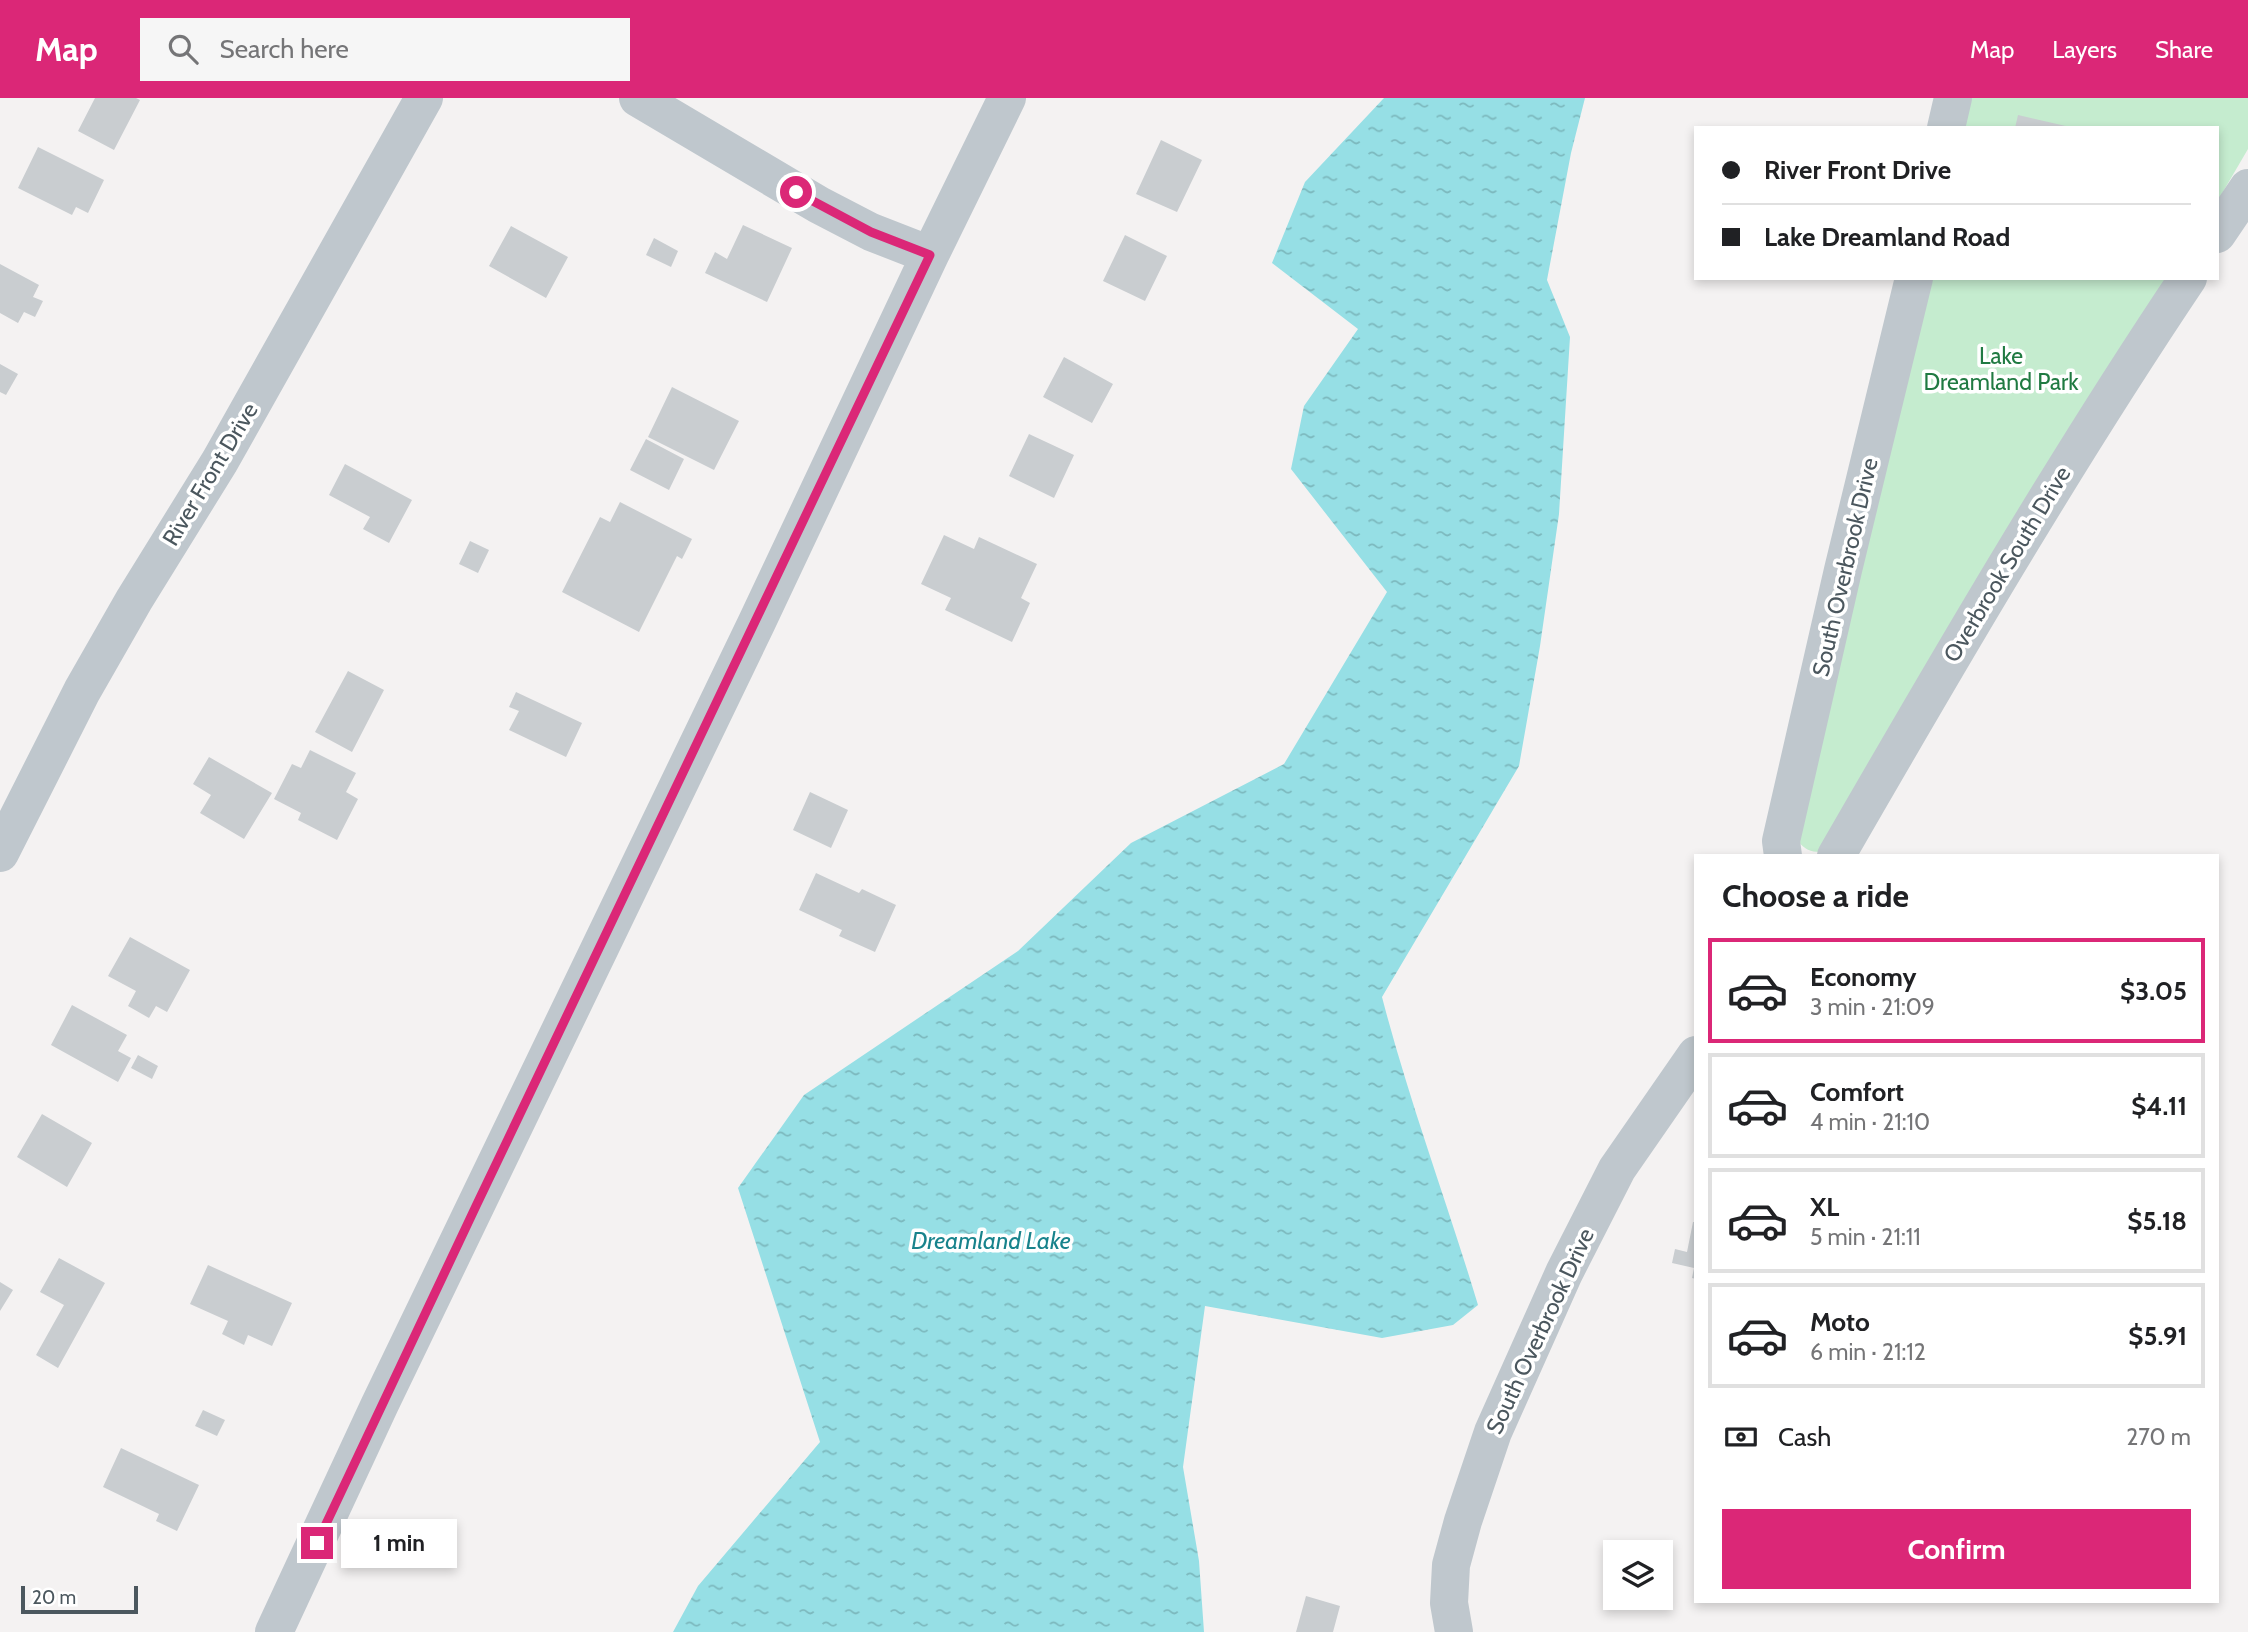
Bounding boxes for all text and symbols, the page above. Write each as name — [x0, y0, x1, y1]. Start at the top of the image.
search box — [140, 18, 630, 81]
text: Map — [35, 29, 98, 69]
icon: search — [164, 30, 202, 68]
text: Search here — [220, 33, 349, 65]
text: Map — [1970, 35, 2014, 64]
text: Layers — [2052, 35, 2117, 64]
text: Share — [2155, 35, 2213, 64]
text: River Front Drive — [1764, 154, 1951, 186]
route start — [780, 176, 812, 208]
text: Lake Dreamland Road — [1764, 221, 2010, 253]
park label: Lake Dreamland Park — [1923, 342, 2079, 396]
street label: River Front Drive — [156, 397, 264, 551]
street label: South Overbrook Drive — [1806, 455, 1884, 679]
street label: Overbrook South Drive — [1937, 461, 2077, 667]
text: Choose a ride — [1722, 876, 1909, 915]
icon: car — [1726, 959, 1789, 1022]
text: Economy — [1810, 961, 1916, 993]
text: $3.05 — [2120, 975, 2187, 1007]
text: 3 min · 21:09 — [1810, 993, 1935, 1021]
icon: car — [1726, 1074, 1789, 1137]
text: Comfort — [1810, 1076, 1904, 1108]
text: $4.11 — [2131, 1090, 2187, 1122]
text: 4 min · 21:10 — [1810, 1108, 1930, 1136]
icon: car — [1726, 1189, 1789, 1252]
text: XL — [1810, 1191, 1839, 1223]
text: $5.18 — [2127, 1205, 2187, 1237]
text: 5 min · 21:11 — [1810, 1223, 1921, 1251]
street label: South Overbrook Drive — [1480, 1224, 1600, 1438]
water label: Dreamland Lake — [911, 1226, 1071, 1255]
icon: car — [1726, 1304, 1789, 1367]
text: Moto — [1810, 1306, 1870, 1338]
text: $5.91 — [2128, 1320, 2187, 1352]
text: 6 min · 21:12 — [1810, 1338, 1926, 1366]
icon: cash — [1722, 1418, 1760, 1456]
text: Cash — [1778, 1421, 1831, 1453]
text: 270 m — [2126, 1423, 2191, 1451]
button: Confirm — [1722, 1509, 2191, 1589]
callout: 1 min — [342, 1518, 457, 1568]
route end — [301, 1527, 333, 1559]
text: 1 min — [373, 1529, 425, 1557]
map controls — [1603, 1540, 1673, 1610]
button: layers — [1603, 1540, 1673, 1610]
scale bar — [21, 1583, 138, 1615]
text: 20 m — [32, 1586, 76, 1609]

